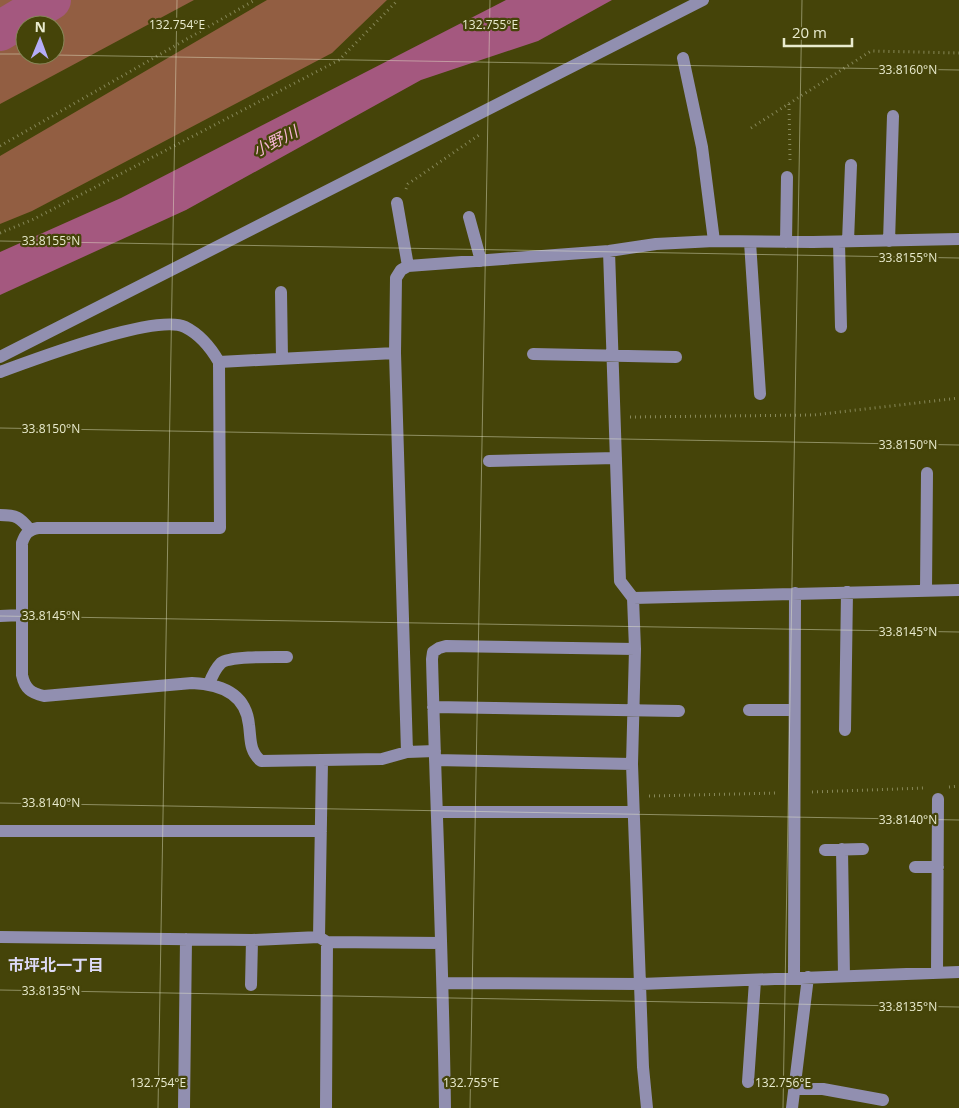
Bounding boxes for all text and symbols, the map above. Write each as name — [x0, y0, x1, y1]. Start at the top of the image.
north arrow — [15, 15, 65, 65]
scale bar — [784, 15, 852, 47]
text: 132.754°E — [149, 16, 205, 33]
text: 132.755°E — [462, 16, 518, 33]
text: N — [34, 17, 46, 36]
text: 20 m — [792, 22, 827, 42]
text: 33.8160°N — [879, 61, 937, 78]
water label: 小野川 — [249, 119, 303, 162]
text: 33.8155°N — [22, 232, 80, 249]
text: 33.8155°N — [879, 249, 937, 266]
text: 33.8150°N — [22, 420, 80, 437]
text: 33.8150°N — [879, 436, 937, 453]
text: 33.8145°N — [22, 607, 80, 624]
text: 33.8145°N — [879, 623, 937, 640]
text: 33.8140°N — [22, 794, 80, 811]
text: 33.8140°N — [879, 811, 937, 828]
district label: 市坪北一丁目 — [8, 954, 104, 976]
text: 33.8135°N — [22, 982, 80, 999]
text: 33.8135°N — [879, 998, 937, 1015]
text: 132.754°E — [130, 1074, 186, 1091]
text: 132.755°E — [443, 1074, 499, 1091]
text: 132.756°E — [755, 1074, 811, 1091]

